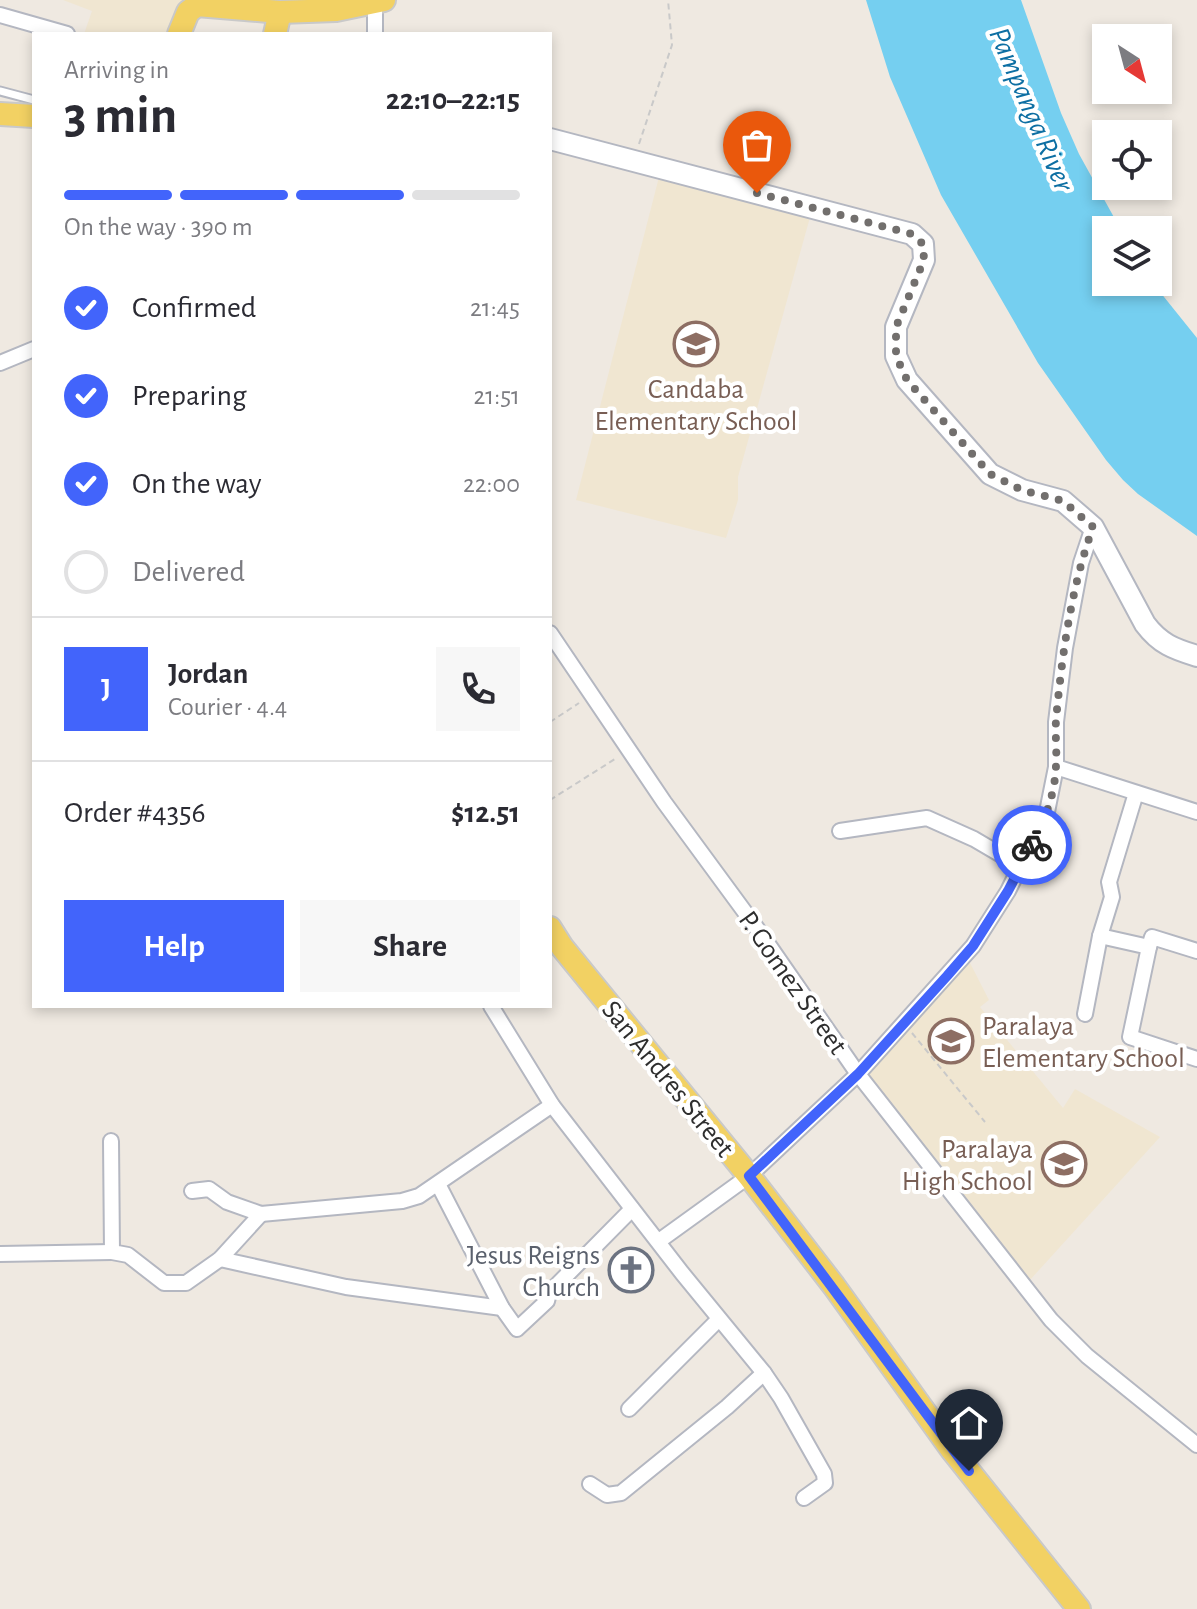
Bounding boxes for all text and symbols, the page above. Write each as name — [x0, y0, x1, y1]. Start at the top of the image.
water label: Pampanga River — [983, 23, 1080, 197]
north arrow — [1092, 24, 1172, 104]
map controls — [1092, 24, 1172, 296]
text: Arriving in — [64, 57, 169, 83]
text: 22:10–22:15 — [386, 85, 520, 115]
text: 3 min — [64, 90, 177, 142]
pin — [723, 111, 791, 193]
button: locate — [1092, 120, 1172, 200]
icon: bag — [735, 123, 779, 167]
text: On the way · 390 m — [64, 214, 252, 240]
button: layers — [1092, 216, 1172, 296]
icon: check — [64, 286, 108, 330]
text: Confirmed — [132, 293, 256, 323]
text: 21:45 — [470, 295, 520, 321]
school or university icon: Candaba Elementary School — [672, 320, 720, 368]
icon: check — [64, 374, 108, 418]
place label: Candaba Elementary School — [594, 376, 798, 436]
text: Preparing — [132, 381, 247, 411]
text: 21:51 — [473, 383, 520, 409]
icon: check — [64, 462, 108, 506]
text: On the way — [132, 469, 261, 499]
text: 22:00 — [463, 471, 520, 497]
text: Delivered — [132, 557, 245, 587]
button: phone — [436, 647, 520, 731]
text: Jordan — [168, 659, 248, 689]
text: J — [101, 674, 111, 704]
text: Courier · 4.4 — [168, 694, 287, 720]
text: Order #4356 — [64, 798, 206, 828]
text: $12.51 — [451, 798, 520, 828]
courier — [992, 805, 1072, 885]
icon: bike — [1010, 823, 1054, 867]
button: Help — [64, 900, 284, 992]
button: Share — [300, 900, 520, 992]
street label: P. Gomez Street — [733, 907, 852, 1060]
street label: San Andres Street — [596, 996, 739, 1163]
place label: Paralaya Elementary School — [982, 1013, 1185, 1073]
school or university icon: Paralaya Elementary School — [927, 1017, 975, 1065]
place label: Paralaya High School — [902, 1136, 1033, 1196]
school or university icon: Paralaya High School — [1040, 1140, 1088, 1188]
place label: Jesus Reigns Church — [467, 1242, 600, 1302]
church icon: Jesus Reigns Church — [607, 1246, 655, 1294]
pin — [935, 1389, 1003, 1471]
icon: home — [947, 1401, 991, 1445]

